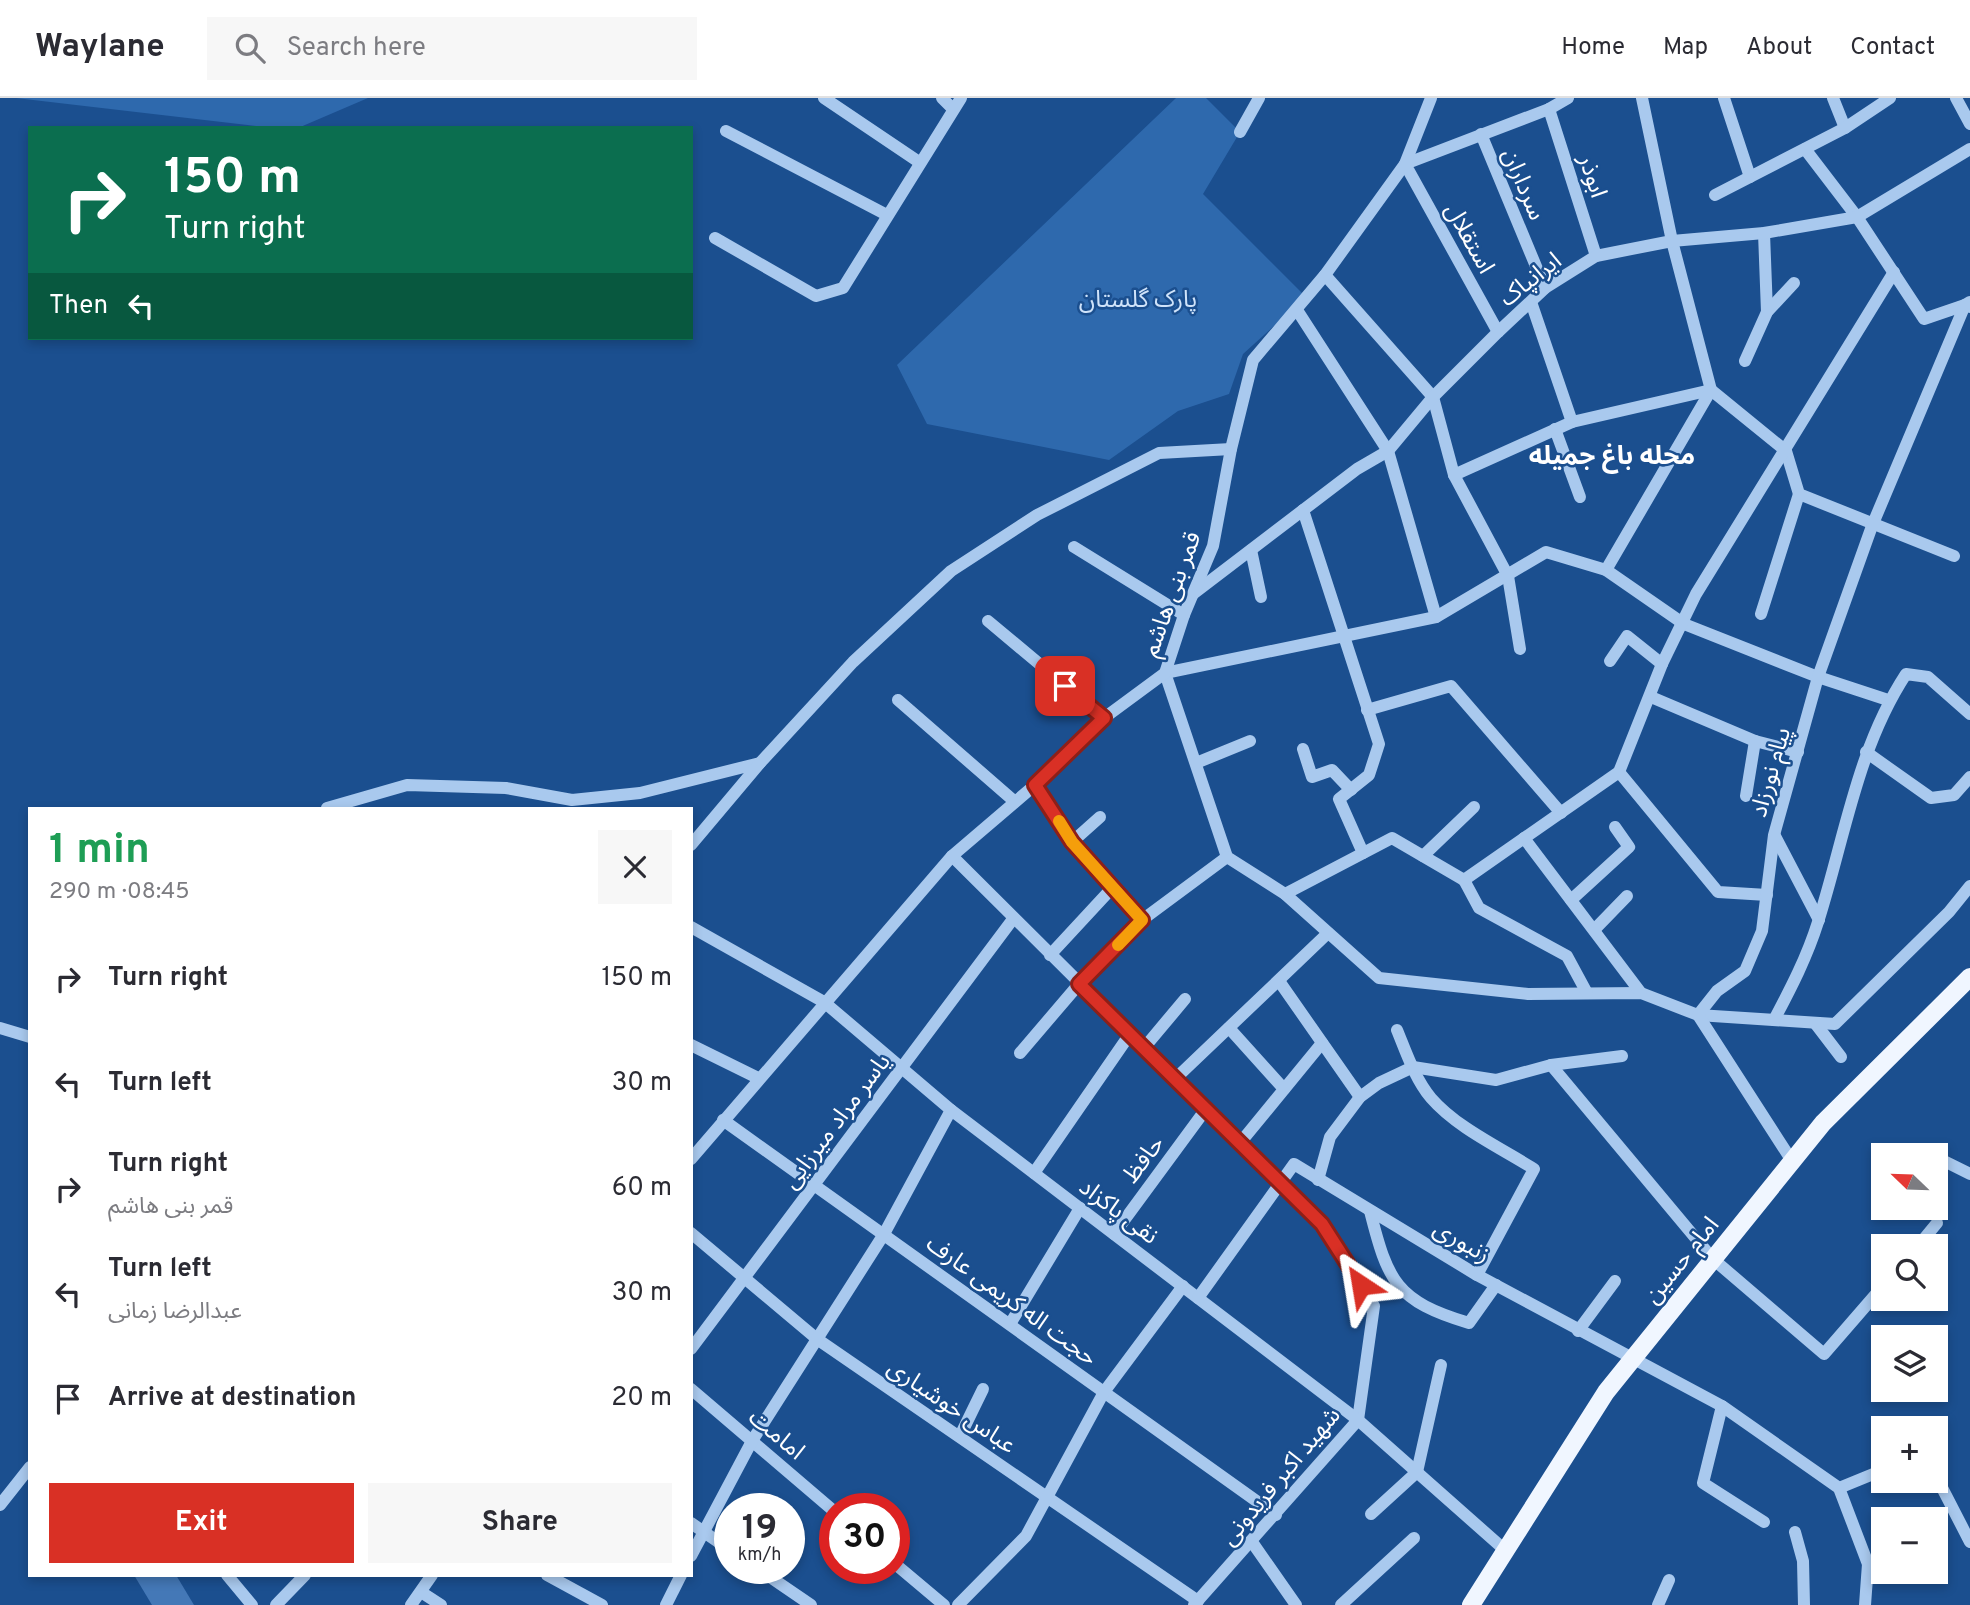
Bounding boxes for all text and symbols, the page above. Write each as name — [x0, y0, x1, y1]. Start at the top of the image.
search box — [207, 17, 697, 80]
text: Waylane — [35, 27, 165, 69]
icon: search — [231, 29, 269, 67]
text: Search here — [287, 32, 426, 65]
text: Home — [1561, 33, 1625, 63]
text: Map — [1663, 33, 1708, 63]
text: About — [1746, 33, 1812, 63]
text: Contact — [1850, 33, 1935, 63]
street label: سرداران — [1494, 144, 1551, 225]
text: 150 m — [164, 149, 301, 211]
street label: ابوذر — [1570, 150, 1612, 202]
icon: right — [49, 154, 140, 245]
street label: استقلال — [1437, 198, 1500, 280]
text: Turn right — [164, 210, 306, 250]
street label: ایرانپاک — [1494, 247, 1568, 314]
park label: پارک گلستان — [1079, 286, 1197, 316]
icon: left — [122, 287, 160, 325]
text: Then — [49, 290, 108, 323]
district label: محله باغ‌ جمیله — [1529, 441, 1695, 474]
street label: قمر بنی هاشم — [1136, 528, 1209, 661]
pin — [1035, 656, 1095, 716]
icon: arrive — [1046, 667, 1084, 705]
street label: پیام نورزاد — [1745, 724, 1800, 821]
text: 1 min — [49, 825, 150, 878]
button: close — [598, 830, 672, 904]
text: 290 m · 08:45 — [49, 878, 190, 907]
icon: right — [49, 960, 87, 998]
text: Turn right — [108, 962, 228, 995]
text: 150 m — [601, 962, 672, 995]
street label: یاسر مراد میرزایی — [777, 1048, 898, 1196]
icon: left — [49, 1065, 87, 1103]
text: Turn left — [108, 1067, 212, 1100]
text: 30 m — [612, 1067, 672, 1100]
street label: حافظ — [1117, 1130, 1172, 1190]
north arrow — [1871, 1143, 1948, 1220]
map controls — [1871, 1143, 1948, 1584]
text: Turn right — [108, 1148, 228, 1181]
icon: right — [49, 1170, 87, 1208]
text: 60 m — [612, 1172, 672, 1205]
street label: نقی پاکزاد — [1072, 1173, 1163, 1252]
text: قمر بنی هاشم — [108, 1193, 233, 1222]
street label: امام حسین — [1638, 1212, 1728, 1312]
street label: زنبوری — [1427, 1214, 1495, 1271]
street label: حجت اله کریمی عارف — [919, 1229, 1102, 1374]
button: search — [1871, 1234, 1948, 1311]
position arrow — [1324, 1248, 1398, 1322]
text: Turn left — [108, 1253, 212, 1286]
icon: left — [49, 1275, 87, 1313]
text: 30 m — [612, 1277, 672, 1310]
text: عبدالرضا زمانی — [108, 1298, 242, 1327]
button: layers — [1871, 1325, 1948, 1402]
street label: عباس خوشیاری — [881, 1354, 1021, 1462]
icon: arrive — [49, 1380, 87, 1418]
text: Arrive at destination — [108, 1382, 356, 1415]
text: 20 m — [611, 1382, 672, 1415]
street label: شهید اکبر فریدونی — [1215, 1402, 1348, 1553]
street label: امامت — [742, 1403, 810, 1468]
button: + — [1871, 1416, 1948, 1493]
button: Exit — [49, 1483, 354, 1563]
button: Share — [368, 1483, 672, 1563]
speed limit sign: 30 — [819, 1493, 910, 1584]
text: 19 — [742, 1507, 777, 1551]
button: − — [1871, 1507, 1948, 1584]
text: km/h — [738, 1544, 781, 1567]

